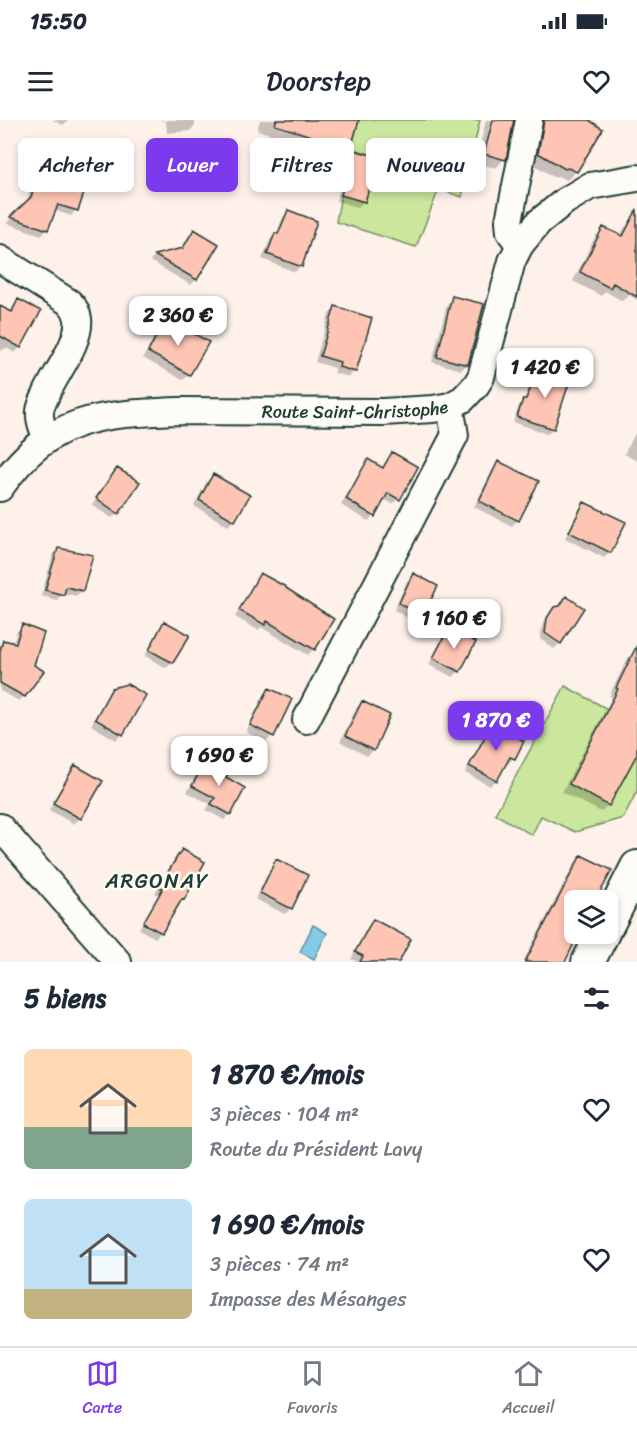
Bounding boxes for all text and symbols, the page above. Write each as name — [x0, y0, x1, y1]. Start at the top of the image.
text: 15:50 — [30, 2, 87, 41]
text: Doorstep — [266, 57, 371, 105]
icon: menu — [24, 65, 57, 98]
icon: heart — [580, 65, 613, 98]
chip: Acheter — [18, 138, 134, 192]
chip: Louer — [146, 138, 238, 192]
chip: Filtres — [250, 138, 354, 192]
chip: Nouveau — [366, 138, 486, 192]
pin: 2 360 € — [123, 296, 233, 347]
text: 2 360 € — [143, 298, 213, 333]
pin: 1 420 € — [490, 348, 600, 399]
text: 1 420 € — [511, 350, 579, 385]
street label: Route Saint-Christophe — [262, 391, 451, 428]
pin: 1 160 € — [399, 599, 509, 650]
text: 1 160 € — [422, 601, 486, 636]
pin: 1 870 € — [441, 701, 551, 752]
text: 1 870 € — [462, 703, 530, 738]
pin: 1 690 € — [164, 736, 274, 787]
text: 1 690 € — [185, 738, 253, 773]
district label: ARGONAY — [104, 862, 209, 900]
map controls — [564, 890, 618, 944]
button: layers — [564, 890, 618, 944]
text: 5 biens — [24, 975, 106, 1021]
icon: filters — [580, 982, 613, 1015]
text: 1 870 €/mois — [210, 1051, 364, 1097]
icon: home — [72, 1073, 144, 1145]
icon: heart — [580, 1093, 613, 1126]
text: 3 pièces · 104 m² — [210, 1097, 359, 1132]
text: Route du Président Lavy — [210, 1132, 422, 1167]
text: 1 690 €/mois — [210, 1201, 364, 1247]
icon: home — [72, 1223, 144, 1295]
icon: heart — [580, 1243, 613, 1276]
text: 3 pièces · 74 m² — [210, 1247, 349, 1282]
text: Impasse des Mésanges — [210, 1282, 407, 1317]
tab: Carte — [83, 1357, 122, 1422]
tab: Favoris — [287, 1357, 337, 1422]
tab: Accueil — [502, 1357, 554, 1422]

